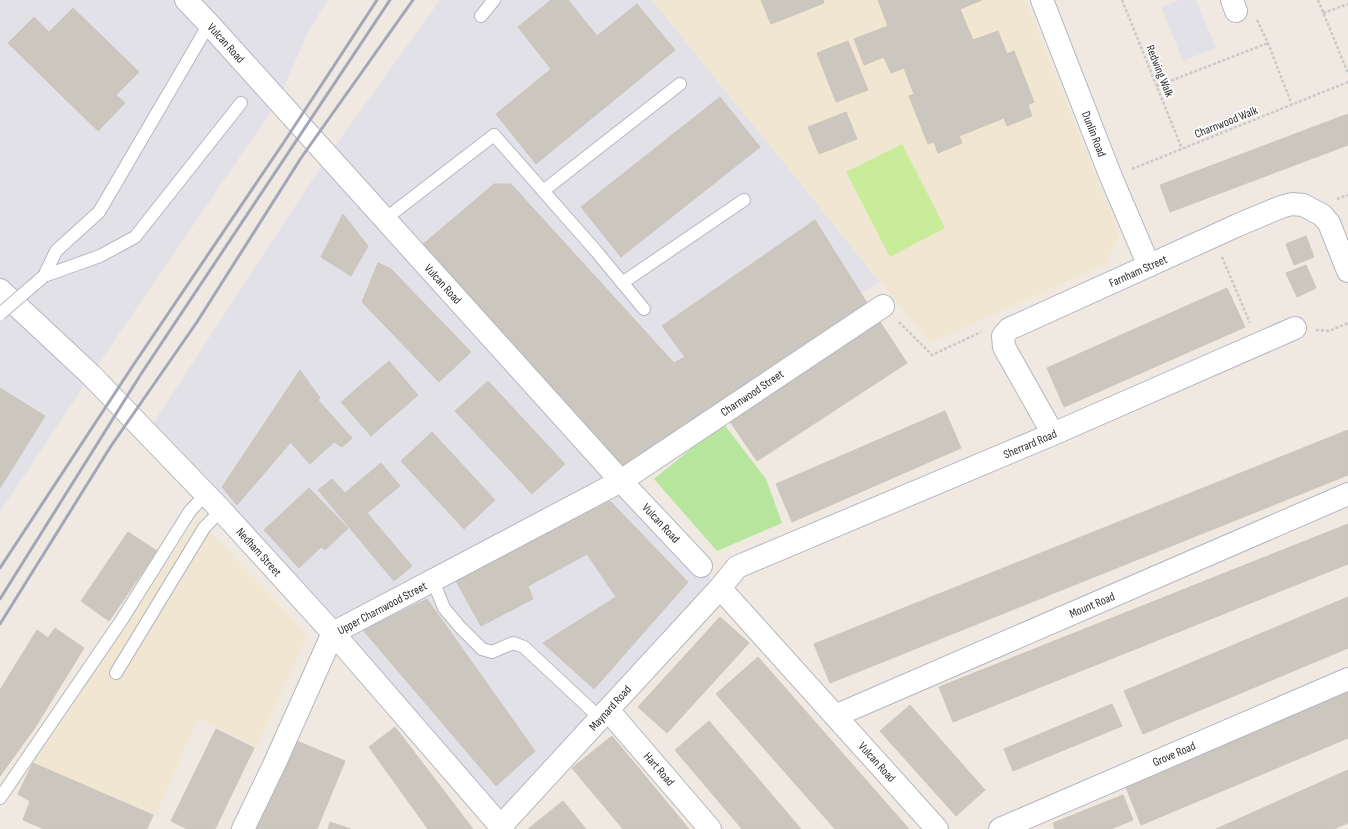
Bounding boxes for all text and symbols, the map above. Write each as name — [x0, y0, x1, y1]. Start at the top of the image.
street label: Vulcan Road — [204, 20, 248, 66]
street label: Redwing Walk — [1142, 43, 1177, 100]
street label: Charnwood Walk — [1192, 103, 1260, 142]
street label: Dunlin Road — [1078, 109, 1109, 159]
street label: Farnham Street — [1107, 252, 1170, 291]
street label: Vulcan Road — [421, 261, 465, 307]
street label: Charnwood Street — [718, 367, 787, 420]
street label: Sherrard Road — [1001, 427, 1059, 462]
street label: Vulcan Road — [639, 500, 683, 546]
street label: Nedham Street — [233, 525, 285, 580]
street label: Upper Charnwood Street — [335, 578, 430, 638]
street label: Mount Road — [1067, 589, 1117, 622]
street label: Maynard Road — [586, 682, 635, 734]
street label: Vulcan Road — [855, 739, 899, 785]
street label: Grove Road — [1150, 739, 1198, 770]
street label: Hart Road — [640, 749, 677, 789]

